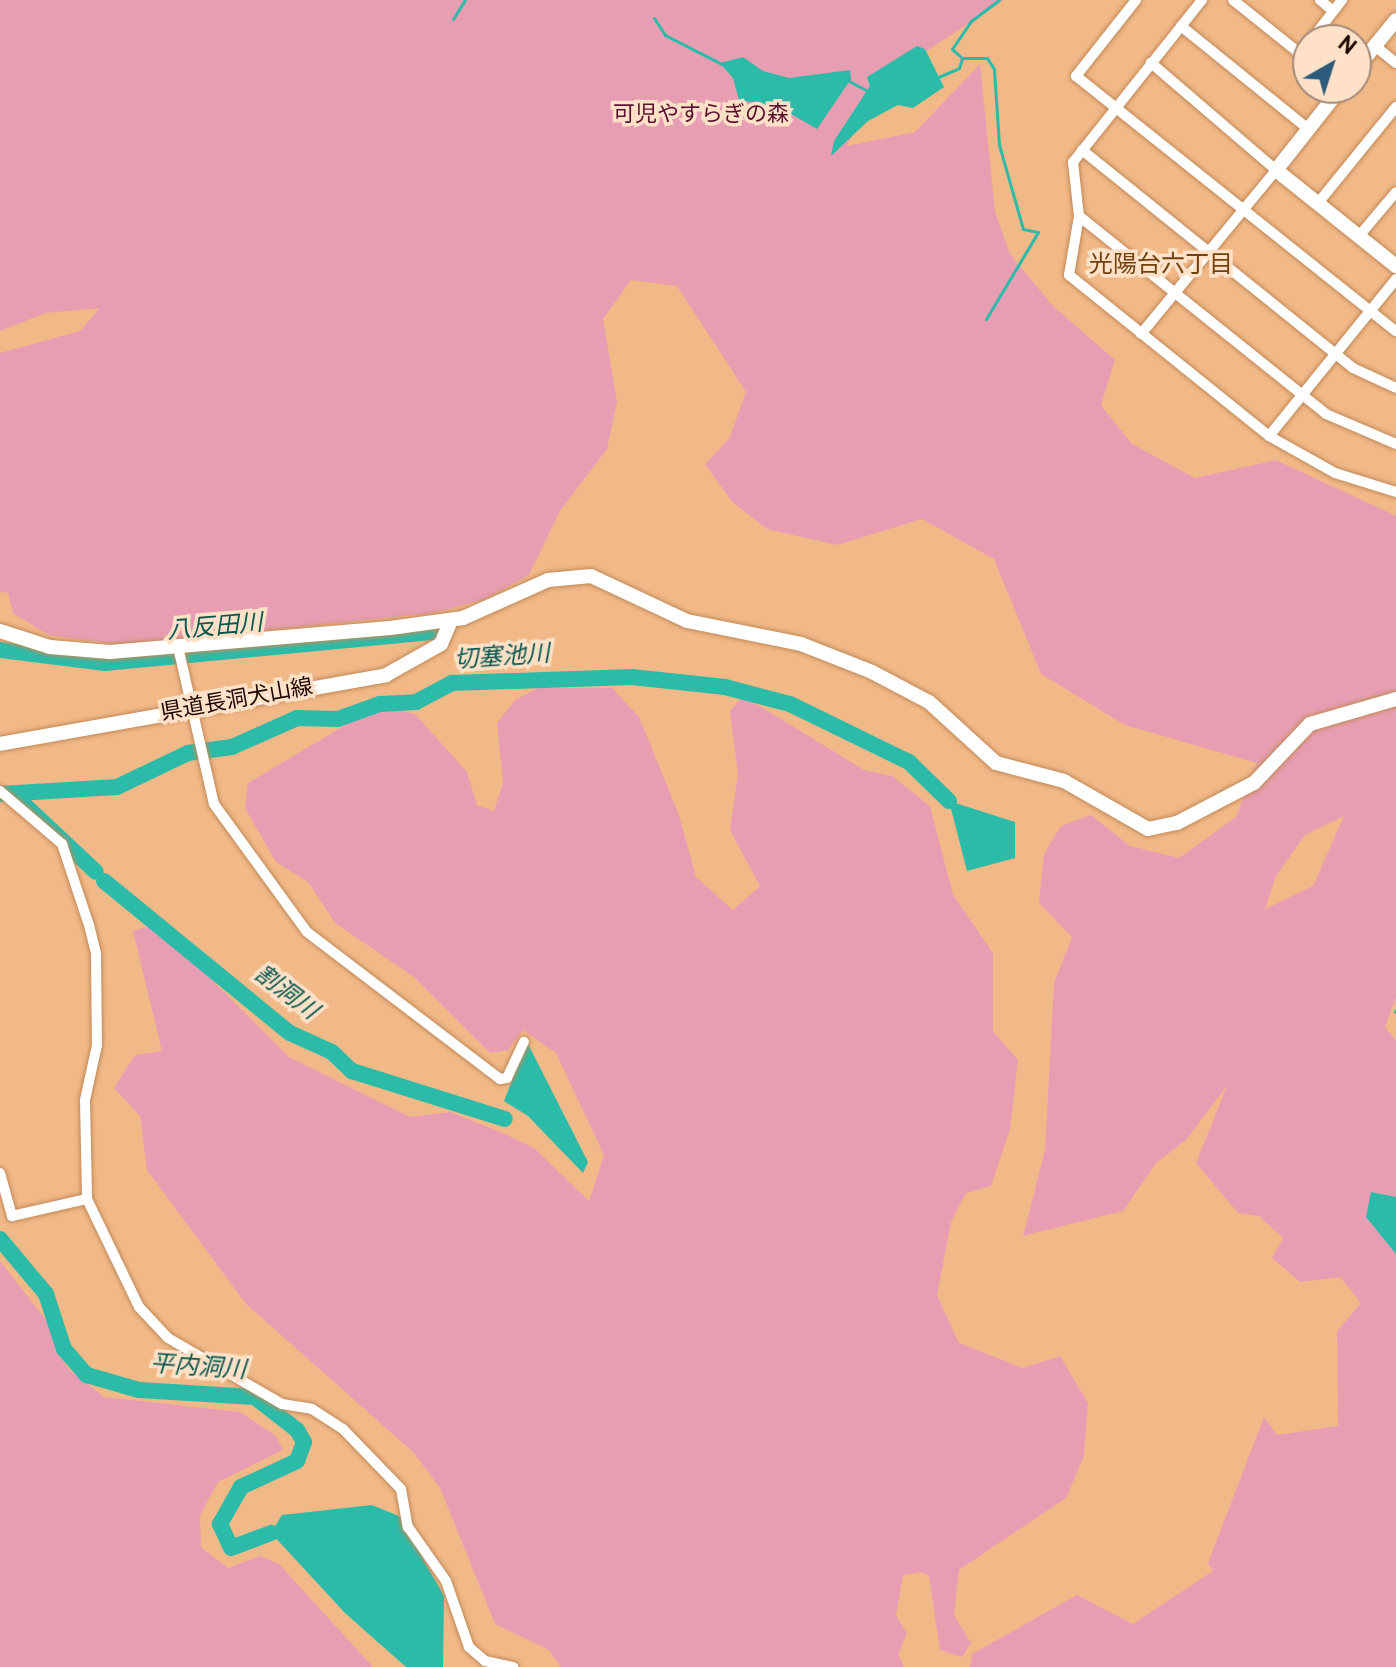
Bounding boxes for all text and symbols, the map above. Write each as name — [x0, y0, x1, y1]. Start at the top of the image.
north arrow — [1292, 24, 1372, 104]
text: N — [1332, 31, 1361, 62]
park label: 可児やすらぎの森 — [613, 103, 789, 129]
district label: 光陽台六丁目 — [1089, 253, 1233, 281]
water label: 八反田川 — [166, 610, 264, 648]
water label: 切塞池川 — [453, 641, 551, 677]
street label: 県道長洞犬山線 — [159, 675, 315, 727]
water label: 割洞川 — [248, 961, 322, 1027]
water label: 平内洞川 — [149, 1351, 247, 1387]

